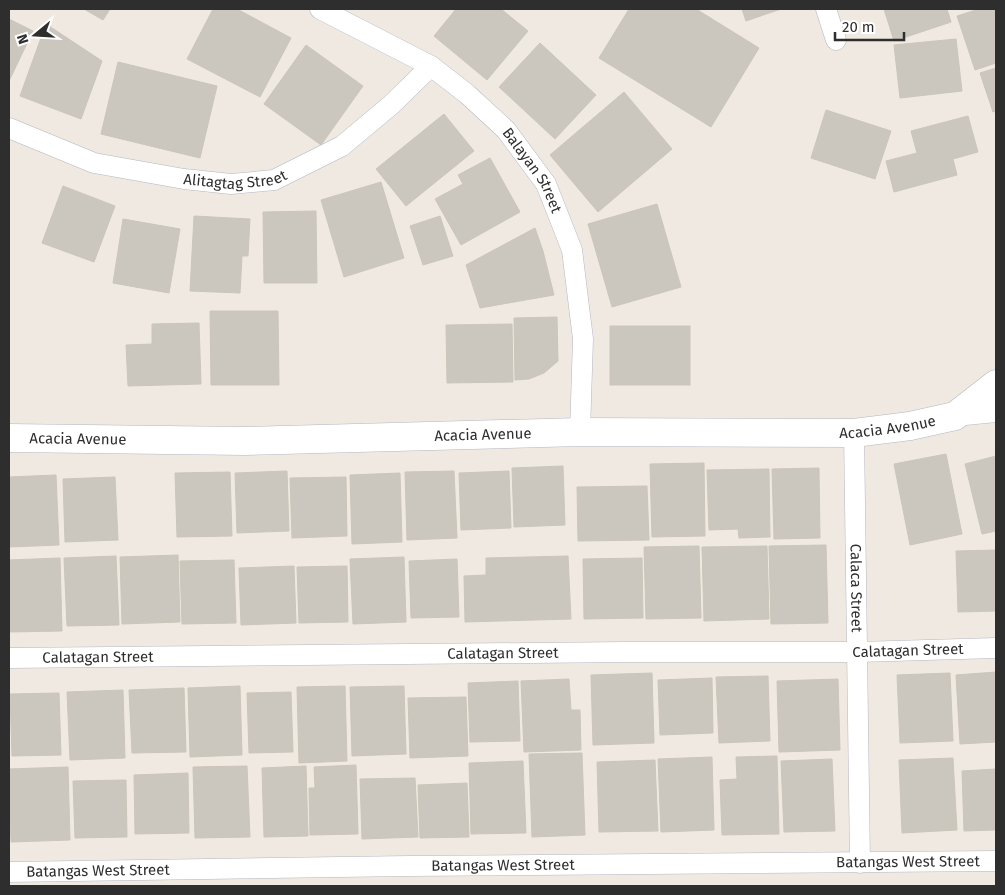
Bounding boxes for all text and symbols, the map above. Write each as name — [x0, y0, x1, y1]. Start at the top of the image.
north arrow — [10, 10, 60, 60]
scale bar — [835, 10, 904, 42]
text: 20 m — [842, 18, 875, 36]
text: N — [14, 32, 33, 46]
street label: Balayan Street — [498, 124, 566, 216]
street label: Alitagtag Street — [183, 166, 290, 193]
street label: Acacia Avenue — [839, 412, 937, 442]
street label: Acacia Avenue — [434, 424, 532, 445]
street label: Acacia Avenue — [29, 429, 127, 449]
street label: Calaca Street — [847, 544, 866, 633]
street label: Calatagan Street — [852, 640, 964, 661]
street label: Calatagan Street — [447, 644, 559, 663]
street label: Calatagan Street — [42, 648, 154, 667]
street label: Batangas West Street — [836, 852, 980, 871]
street label: Batangas West Street — [431, 856, 575, 875]
street label: Batangas West Street — [26, 861, 171, 881]

